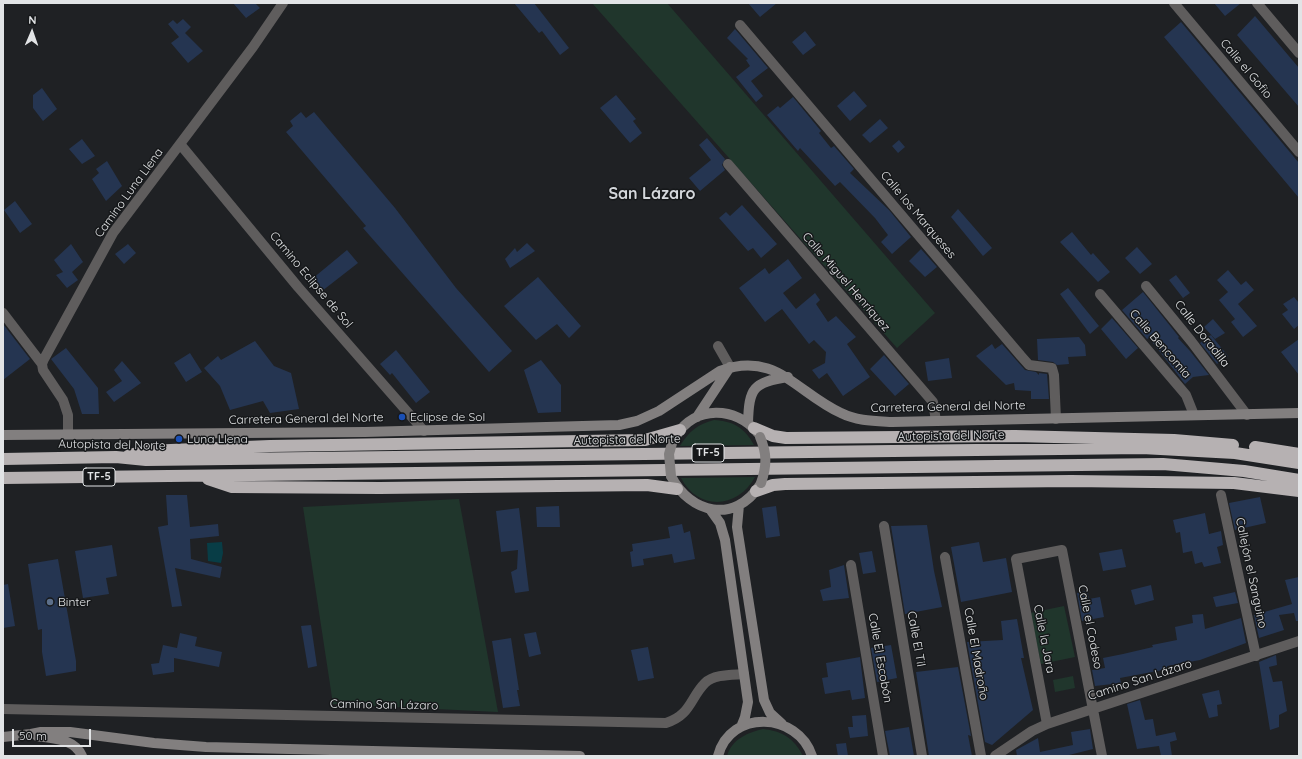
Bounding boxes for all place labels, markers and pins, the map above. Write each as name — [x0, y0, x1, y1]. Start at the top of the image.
place label: Eclipse de Sol — [410, 410, 485, 424]
marker: Eclipse de Sol — [397, 412, 407, 422]
place label: Luna Llena — [187, 432, 248, 446]
marker: Luna Llena — [174, 434, 184, 444]
place label: Binter — [58, 595, 91, 609]
marker: Binter — [45, 597, 55, 607]

